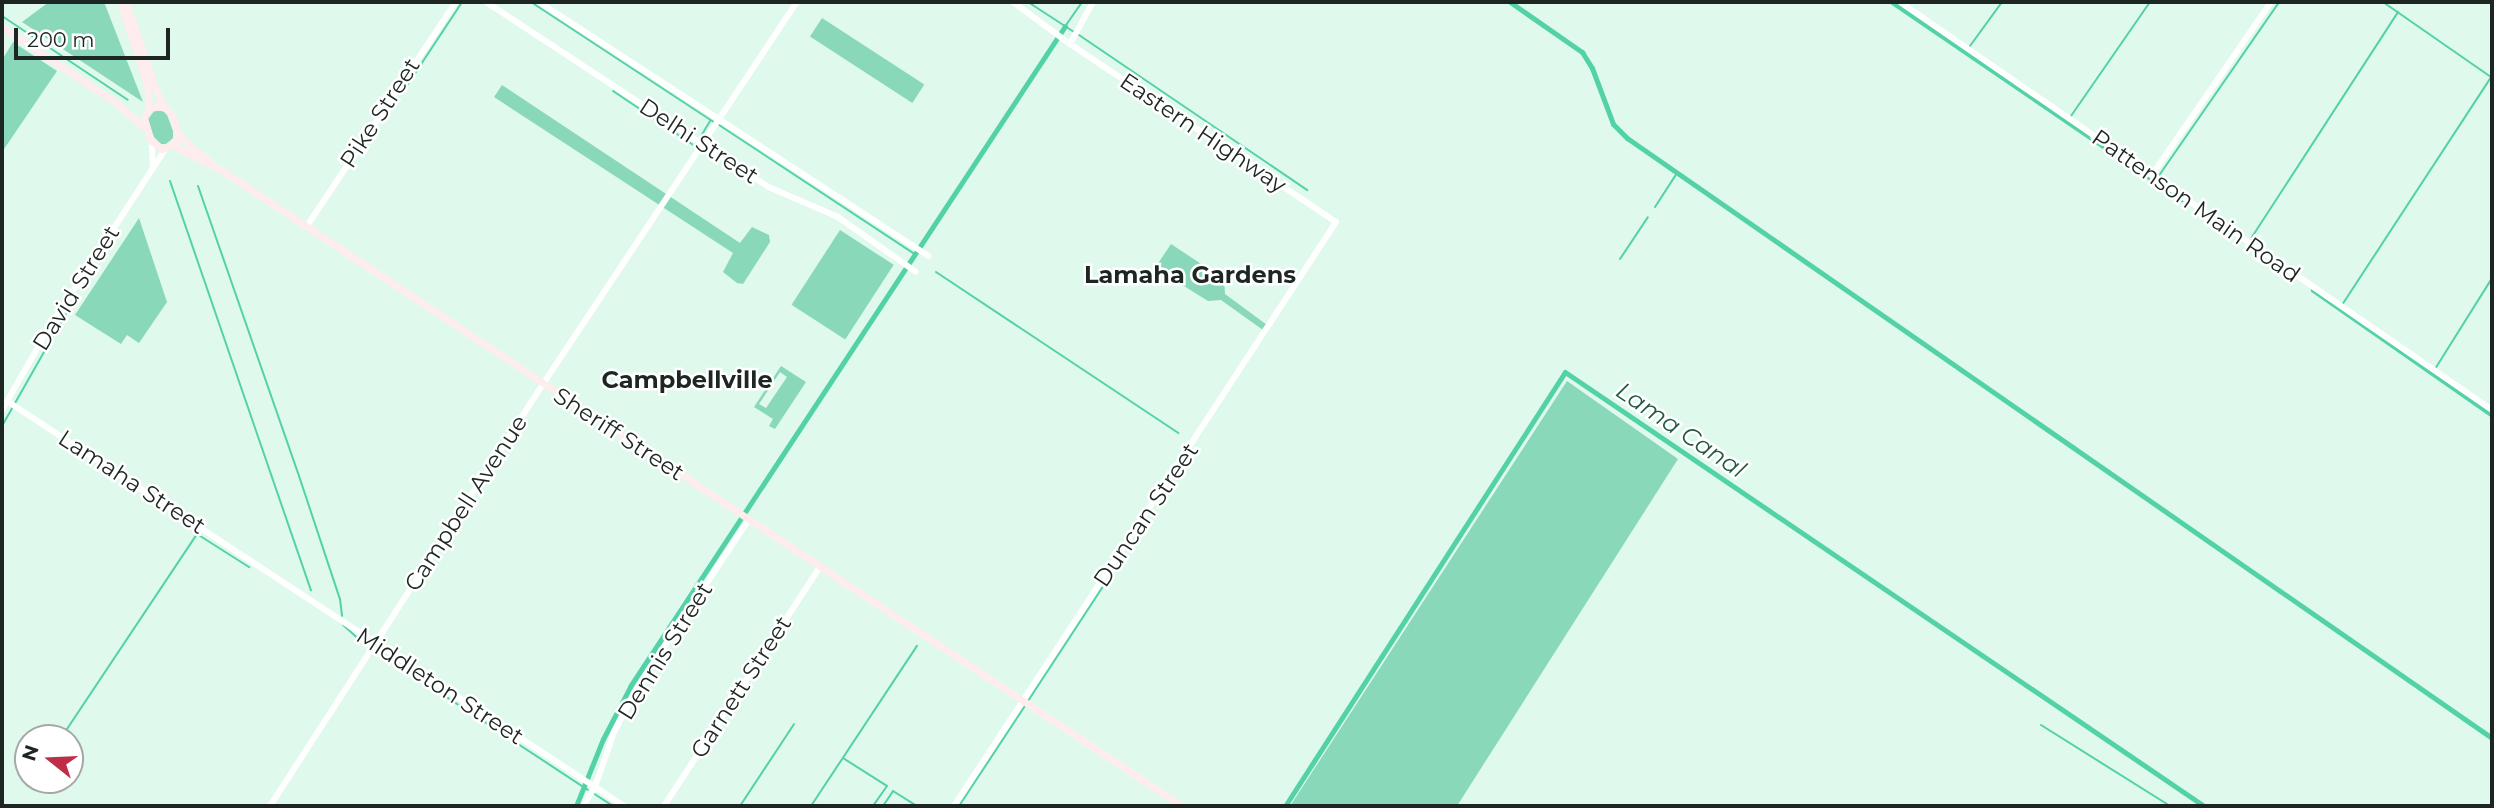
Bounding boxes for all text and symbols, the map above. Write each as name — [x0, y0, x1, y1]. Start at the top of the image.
scale bar — [18, 14, 173, 58]
text: 200 m — [27, 27, 94, 52]
street label: Pike Street — [334, 53, 426, 173]
street label: Eastern Highway — [1115, 67, 1291, 199]
street label: Delhi Street — [634, 92, 764, 190]
street label: Pattenson Main Road — [2087, 124, 2305, 288]
street label: David Street — [27, 220, 125, 356]
district label: Lamaha Gardens — [1084, 261, 1296, 289]
district label: Campbellville — [601, 366, 773, 394]
water label: Lama Canal — [1611, 376, 1751, 484]
street label: Sheriff Street — [549, 382, 689, 486]
street label: Campbell Avenue — [399, 410, 533, 596]
street label: Lamaha Street — [53, 424, 211, 540]
street label: Duncan Street — [1088, 438, 1204, 592]
street label: Dennis Street — [612, 577, 718, 725]
street label: Garnett Street — [685, 611, 797, 763]
street label: Middleton Street — [351, 622, 529, 750]
north arrow — [14, 724, 84, 794]
text: N — [17, 742, 44, 764]

